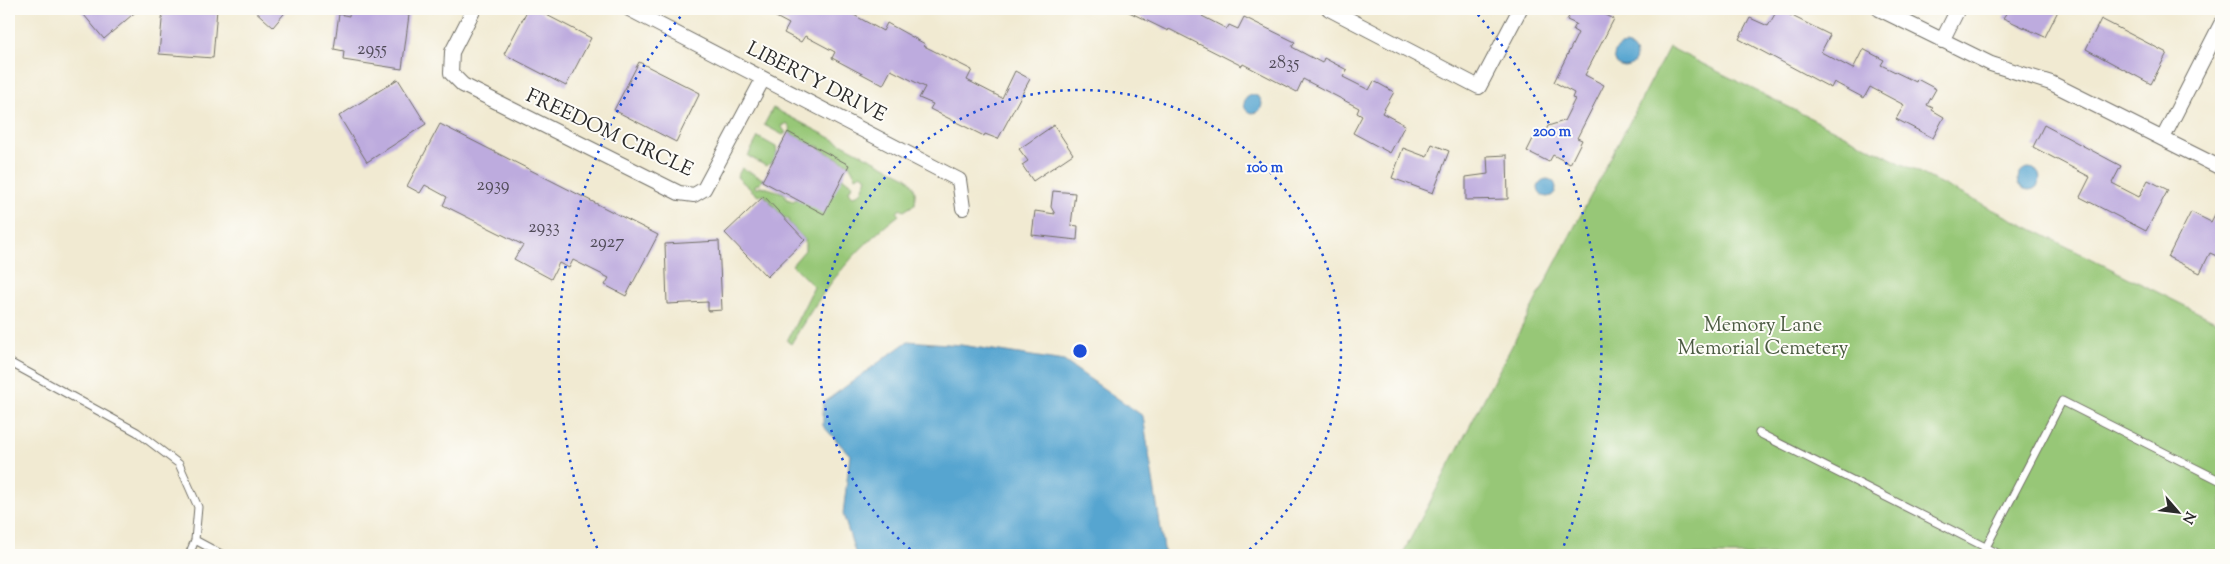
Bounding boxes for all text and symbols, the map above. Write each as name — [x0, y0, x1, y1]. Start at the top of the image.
street label: LIBERTY DRIVE — [741, 35, 891, 131]
house number: 2955 — [357, 37, 387, 63]
house number: 2835 — [1269, 51, 1299, 77]
street label: FREEDOM CIRCLE — [521, 82, 697, 186]
text: 200 m — [1533, 122, 1572, 143]
text: 100 m — [1247, 158, 1284, 179]
house number: 2939 — [476, 173, 510, 199]
house number: 2933 — [528, 215, 560, 241]
house number: 2927 — [590, 230, 624, 256]
park label: Memory Lane Memorial Cemetery — [1678, 312, 1849, 364]
centre of rings — [1071, 342, 1089, 360]
north arrow — [2152, 486, 2202, 536]
text: N — [2176, 508, 2199, 527]

